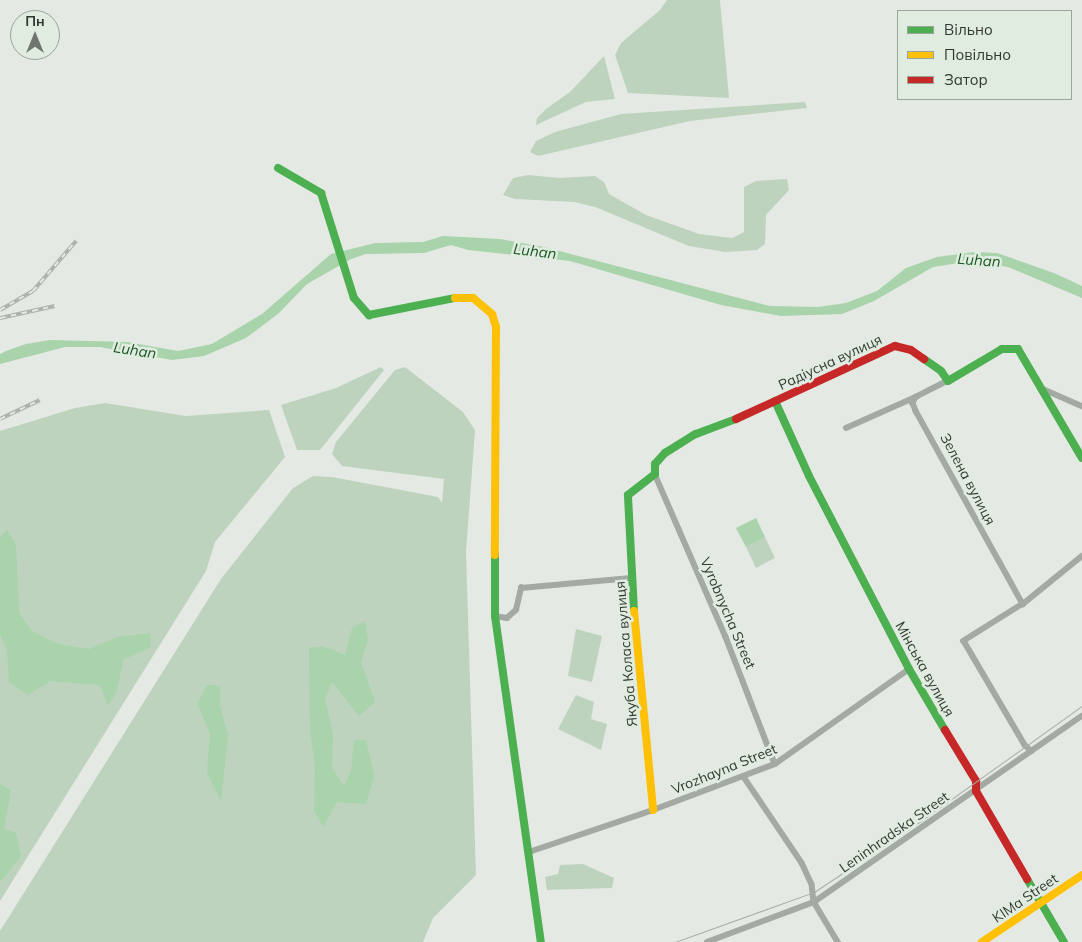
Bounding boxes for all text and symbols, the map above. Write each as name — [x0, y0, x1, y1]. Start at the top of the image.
north arrow — [10, 10, 60, 60]
legend — [897, 10, 1072, 100]
text: Пн — [25, 12, 45, 30]
text: Вільно — [944, 20, 993, 39]
text: Повільно — [944, 45, 1011, 64]
text: Затор — [944, 70, 988, 89]
water label: Luhan — [512, 239, 558, 263]
water label: Luhan — [957, 250, 1001, 270]
street label: Радіусна вулиця — [776, 331, 884, 393]
water label: Luhan — [112, 338, 158, 362]
street label: Зелена вулиця — [937, 430, 999, 528]
street label: Vyrobnycha Street — [697, 555, 759, 671]
street label: Якуба Коласа вулиця — [611, 581, 641, 727]
street label: Мінська вулиця — [892, 619, 958, 719]
street label: Vrozhayna Street — [669, 740, 779, 798]
street label: Leninhradska Street — [836, 788, 952, 876]
street label: KIMa Street — [989, 870, 1061, 926]

